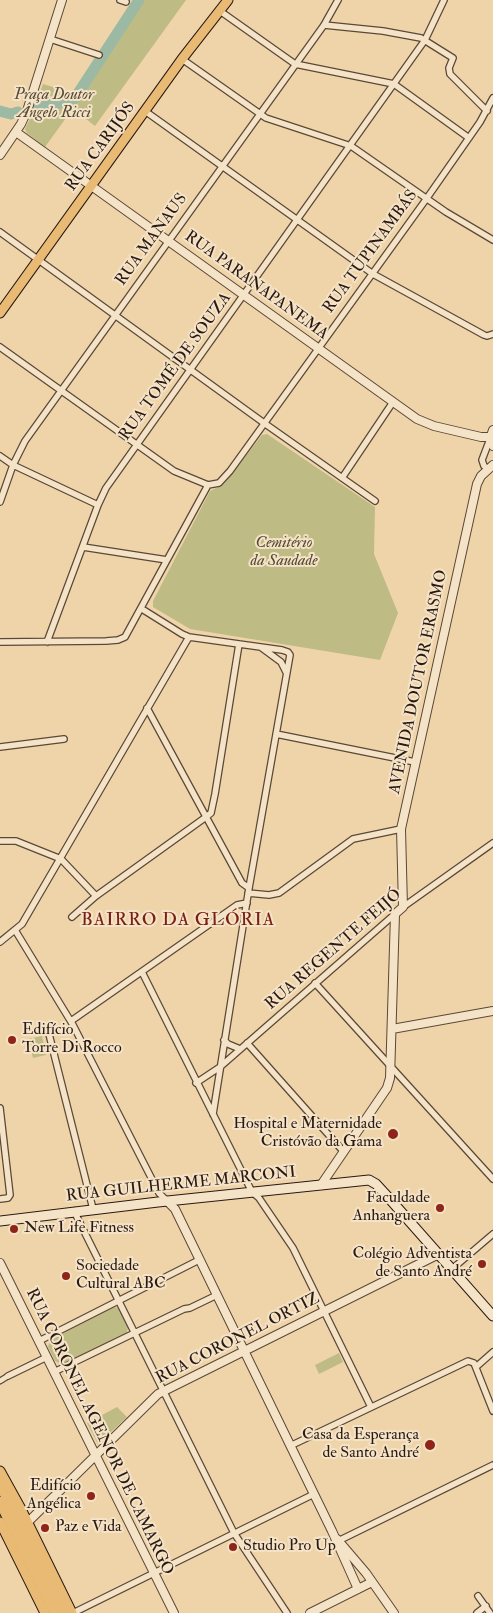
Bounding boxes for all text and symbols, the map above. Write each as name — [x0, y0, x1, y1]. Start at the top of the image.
park label: Praça Doutor Ângelo Ricci — [14, 86, 94, 124]
street label: RUA CARIJÓS — [62, 99, 140, 195]
street label: RUA TUPINAMBÁS — [320, 187, 422, 317]
street label: RUA MANAUS — [112, 190, 192, 290]
street label: RUA PARANAPANEMA — [180, 227, 332, 345]
street label: RUA TOMÉ DE SOUZA — [116, 289, 236, 445]
park label: Cemitério da Saudade — [250, 534, 318, 572]
street label: AVENIDA DOUTOR ERASMO — [386, 568, 452, 796]
street label: RUA REGENTE FEIJÓ — [262, 886, 406, 1014]
district label: BAIRRO DA GLÓRIA — [79, 910, 277, 932]
place label: Edifício Torre Di Rocco — [22, 1021, 122, 1059]
marker: Edifício Torre Di Rocco — [6, 1034, 18, 1046]
place label: Hospital e Maternidade Cristóvão da Gama — [233, 1115, 382, 1153]
marker: Hospital e Maternidade Cristóvão da Gama — [386, 1127, 400, 1141]
street label: RUA GUILHERME MARCONI — [65, 1163, 297, 1207]
place label: Faculdade Anhanguera — [353, 1189, 430, 1227]
marker: Faculdade Anhanguera — [434, 1202, 446, 1214]
place label: New Life Fitness — [24, 1219, 134, 1239]
marker: New Life Fitness — [8, 1223, 20, 1235]
place label: Colégio Adventista de Santo André — [352, 1245, 472, 1283]
place label: Sociedade Cultural ABC — [76, 1257, 166, 1295]
marker: Colégio Adventista de Santo André — [476, 1258, 488, 1270]
marker: Sociedade Cultural ABC — [60, 1270, 72, 1282]
street label: RUA CORONEL AGENOR DE CAMARGO — [21, 1286, 177, 1578]
street label: RUA CORONEL ORTIZ — [153, 1289, 323, 1389]
place label: Casa da Esperança de Santo André — [302, 1426, 419, 1464]
marker: Casa da Esperança de Santo André — [423, 1438, 437, 1452]
place label: Edifício Angélica — [27, 1477, 81, 1515]
marker: Edifício Angélica — [85, 1490, 97, 1502]
place label: Paz e Vida — [55, 1518, 122, 1538]
marker: Paz e Vida — [39, 1522, 51, 1534]
place label: Studio Pro Up — [243, 1537, 336, 1557]
marker: Studio Pro Up — [227, 1541, 239, 1553]

